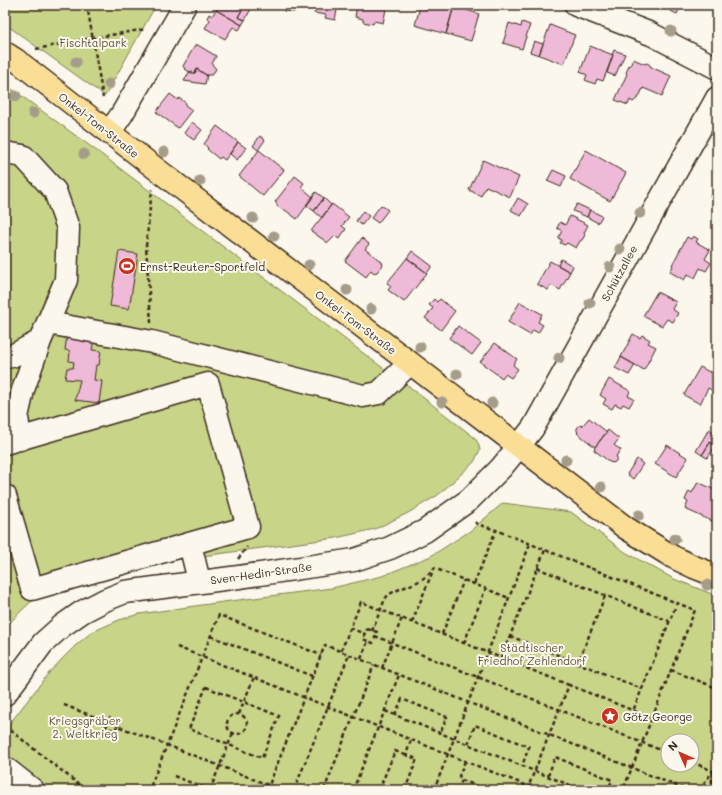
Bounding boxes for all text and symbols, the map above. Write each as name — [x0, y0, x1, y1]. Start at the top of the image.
park label: Fischtalpark — [60, 35, 127, 50]
street label: Onkel-Tom-Straße — [56, 89, 142, 161]
street label: Schützallee — [597, 242, 641, 304]
sports icon: Ernst-Reuter-Sportfeld — [117, 256, 137, 276]
place label: Ernst-Reuter-Sportfeld — [140, 259, 265, 274]
street label: Onkel-Tom-Straße — [312, 286, 400, 358]
street label: Sven-Hedin-Straße — [209, 558, 313, 588]
park label: Städtischer Friedhof Zehlendorf — [478, 640, 587, 668]
place icon: Götz George — [600, 706, 620, 726]
place label: Götz George — [623, 709, 693, 724]
park label: Kriegsgräber 2. Weltkrieg — [49, 713, 121, 741]
north arrow — [660, 733, 700, 773]
text: N — [664, 737, 681, 754]

